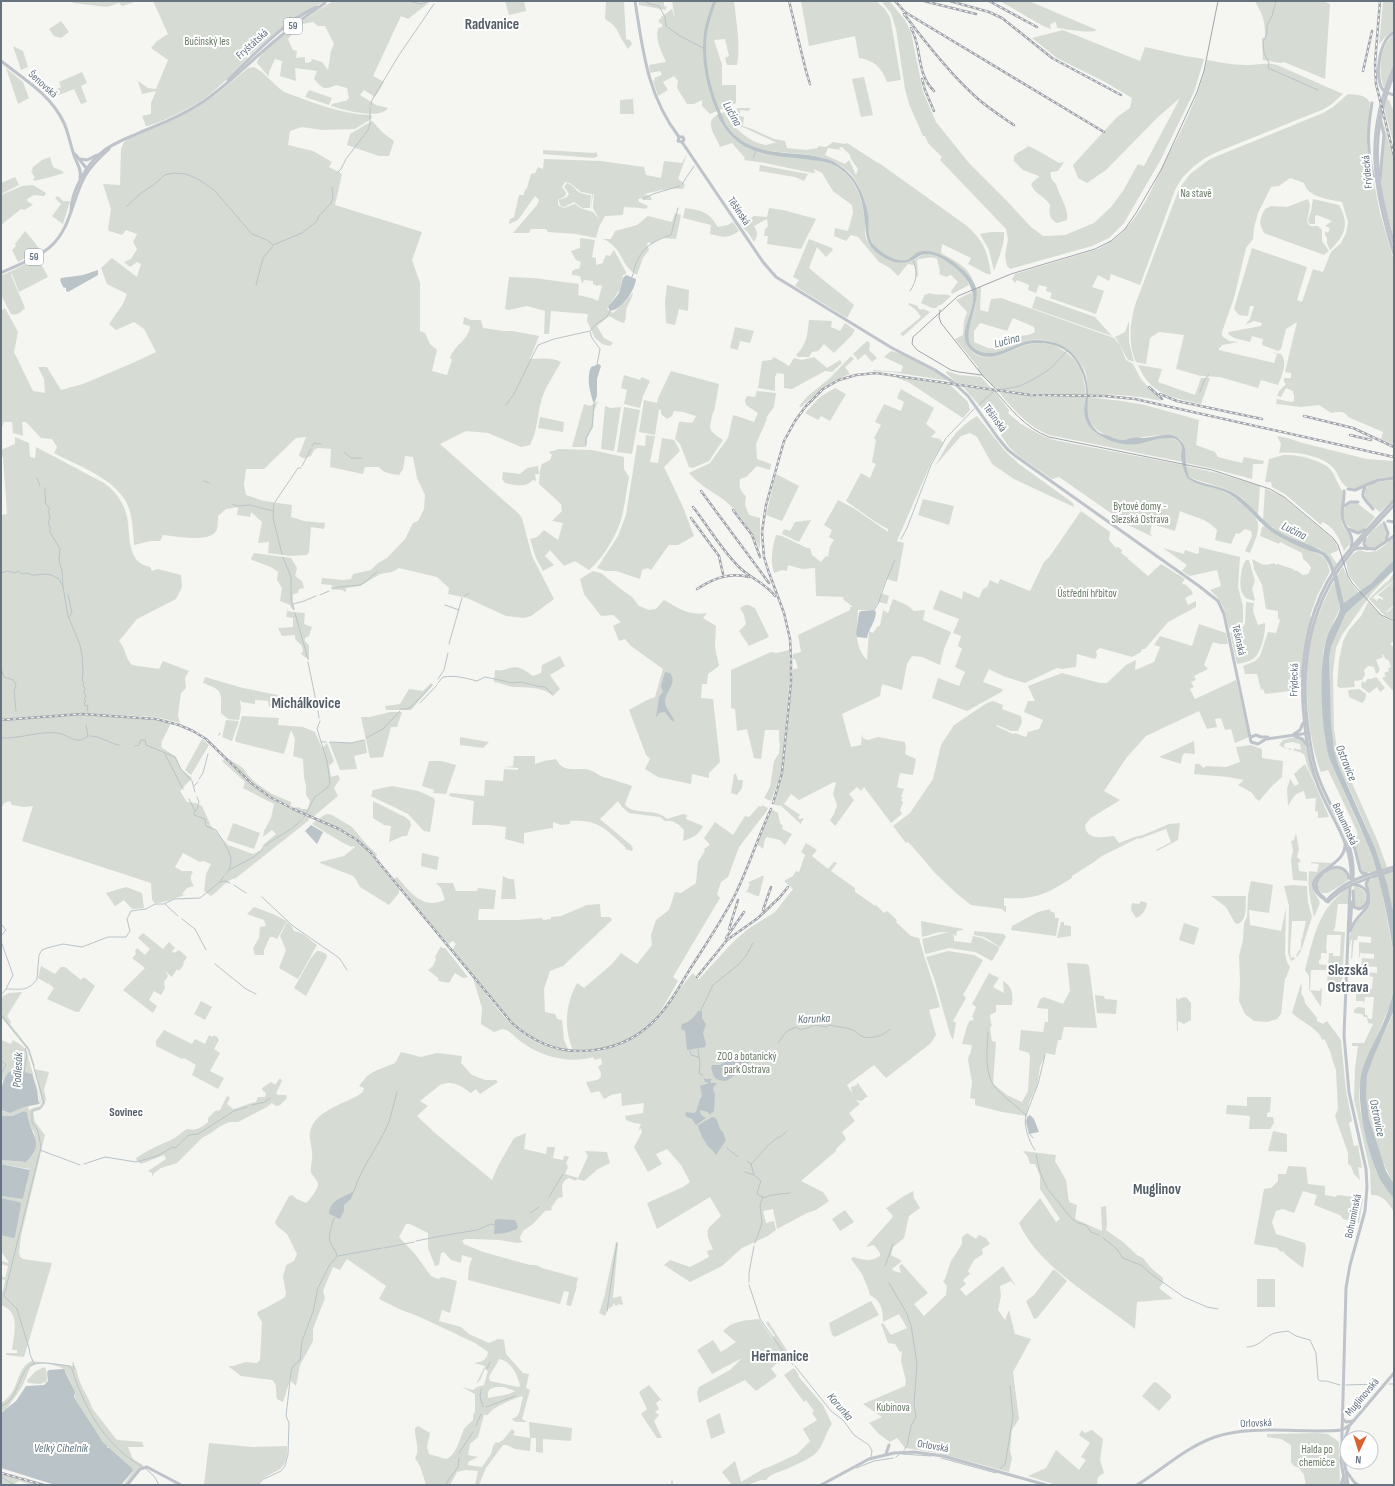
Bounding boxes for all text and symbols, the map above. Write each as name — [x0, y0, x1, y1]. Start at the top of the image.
district label: Radvanice — [465, 15, 519, 34]
road number: 59 — [284, 18, 302, 34]
street label: Fryštátská — [233, 26, 271, 62]
park label: Bučinský les — [184, 35, 230, 48]
street label: Šenovská — [26, 67, 61, 101]
water label: Lučina — [719, 99, 745, 129]
street label: Frýdecká — [1359, 155, 1375, 189]
park label: Na stavě — [1180, 187, 1212, 200]
street label: Těšínská — [725, 194, 753, 228]
road number: 59 — [25, 249, 43, 265]
water label: Lučina — [992, 330, 1022, 352]
street label: Těšínská — [981, 402, 1009, 434]
park label: Bytové domy - Slezská Ostrava — [1111, 500, 1169, 526]
water label: Lučina — [1279, 519, 1309, 544]
park label: Ústřední hřbitov — [1057, 587, 1118, 600]
street label: Těšínská — [1229, 623, 1249, 657]
street label: Frýdecká — [1287, 663, 1301, 697]
district label: Michálkovice — [271, 694, 341, 713]
water label: Ostravice — [1332, 743, 1360, 784]
street label: Bohumínská — [1330, 801, 1360, 847]
district label: Slezská Ostrava — [1327, 961, 1369, 997]
water label: Korunka — [797, 1011, 831, 1027]
park label: ZOO a botanický park Ostrava — [717, 1050, 777, 1076]
water label: Podlesák — [10, 1052, 26, 1088]
water label: Ostravice — [1366, 1098, 1388, 1138]
district label: Sovinec — [109, 1105, 143, 1120]
district label: Muglinov — [1133, 1180, 1182, 1199]
street label: Bohumínská — [1342, 1193, 1364, 1239]
district label: Heřmanice — [751, 1347, 809, 1366]
street label: Muglinovská — [1342, 1375, 1382, 1419]
water label: Korunka — [824, 1390, 856, 1424]
park label: Kubínova — [876, 1401, 910, 1414]
street label: Orlovská — [1240, 1416, 1272, 1430]
north arrow — [1339, 1430, 1379, 1470]
street label: Orlovská — [916, 1437, 950, 1455]
water label: Velký Cihelník — [34, 1441, 89, 1456]
park label: Halda po chemičce — [1299, 1443, 1335, 1469]
text: N — [1355, 1453, 1362, 1466]

